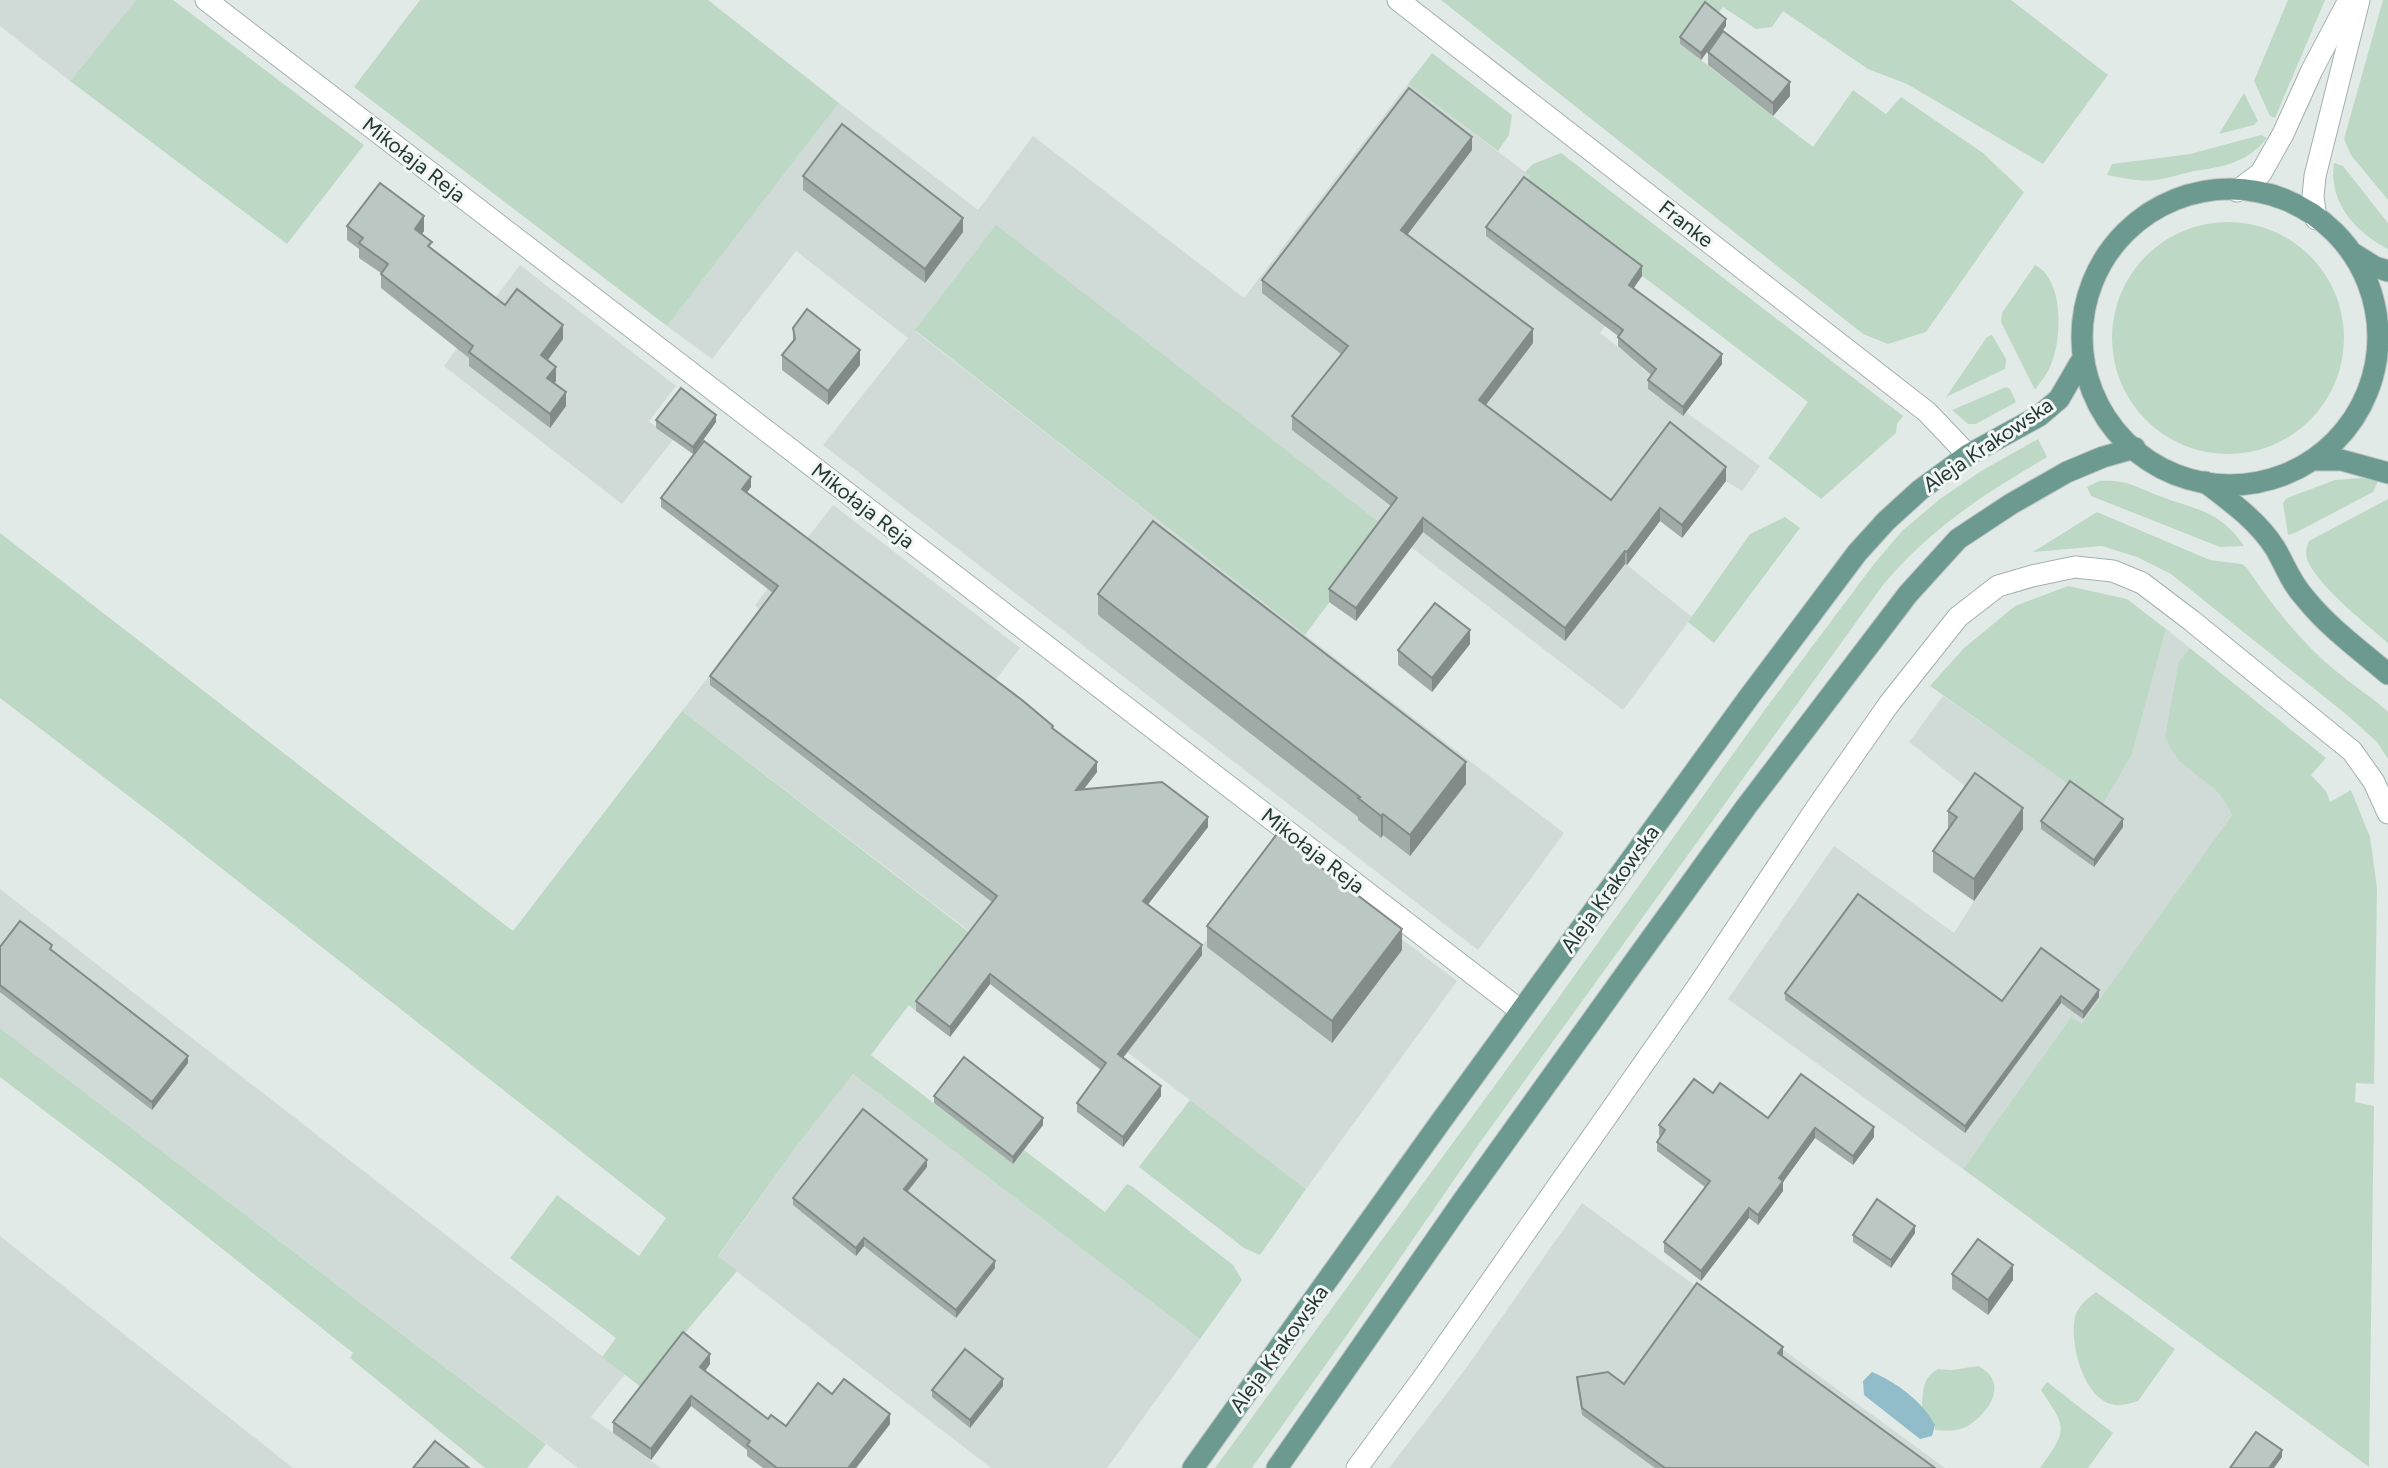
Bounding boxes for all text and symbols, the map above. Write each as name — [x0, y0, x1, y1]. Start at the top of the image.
street label: Mikołaja Reja — [358, 112, 471, 208]
street label: Franke — [1654, 195, 1718, 253]
street label: Aleja Krakowska — [1918, 392, 2057, 497]
street label: Mikołaja Reja — [807, 458, 920, 554]
street label: Mikołaja Reja — [1257, 803, 1370, 899]
street label: Aleja Krakowska — [1555, 820, 1664, 957]
street label: Aleja Krakowska — [1224, 1280, 1333, 1417]

